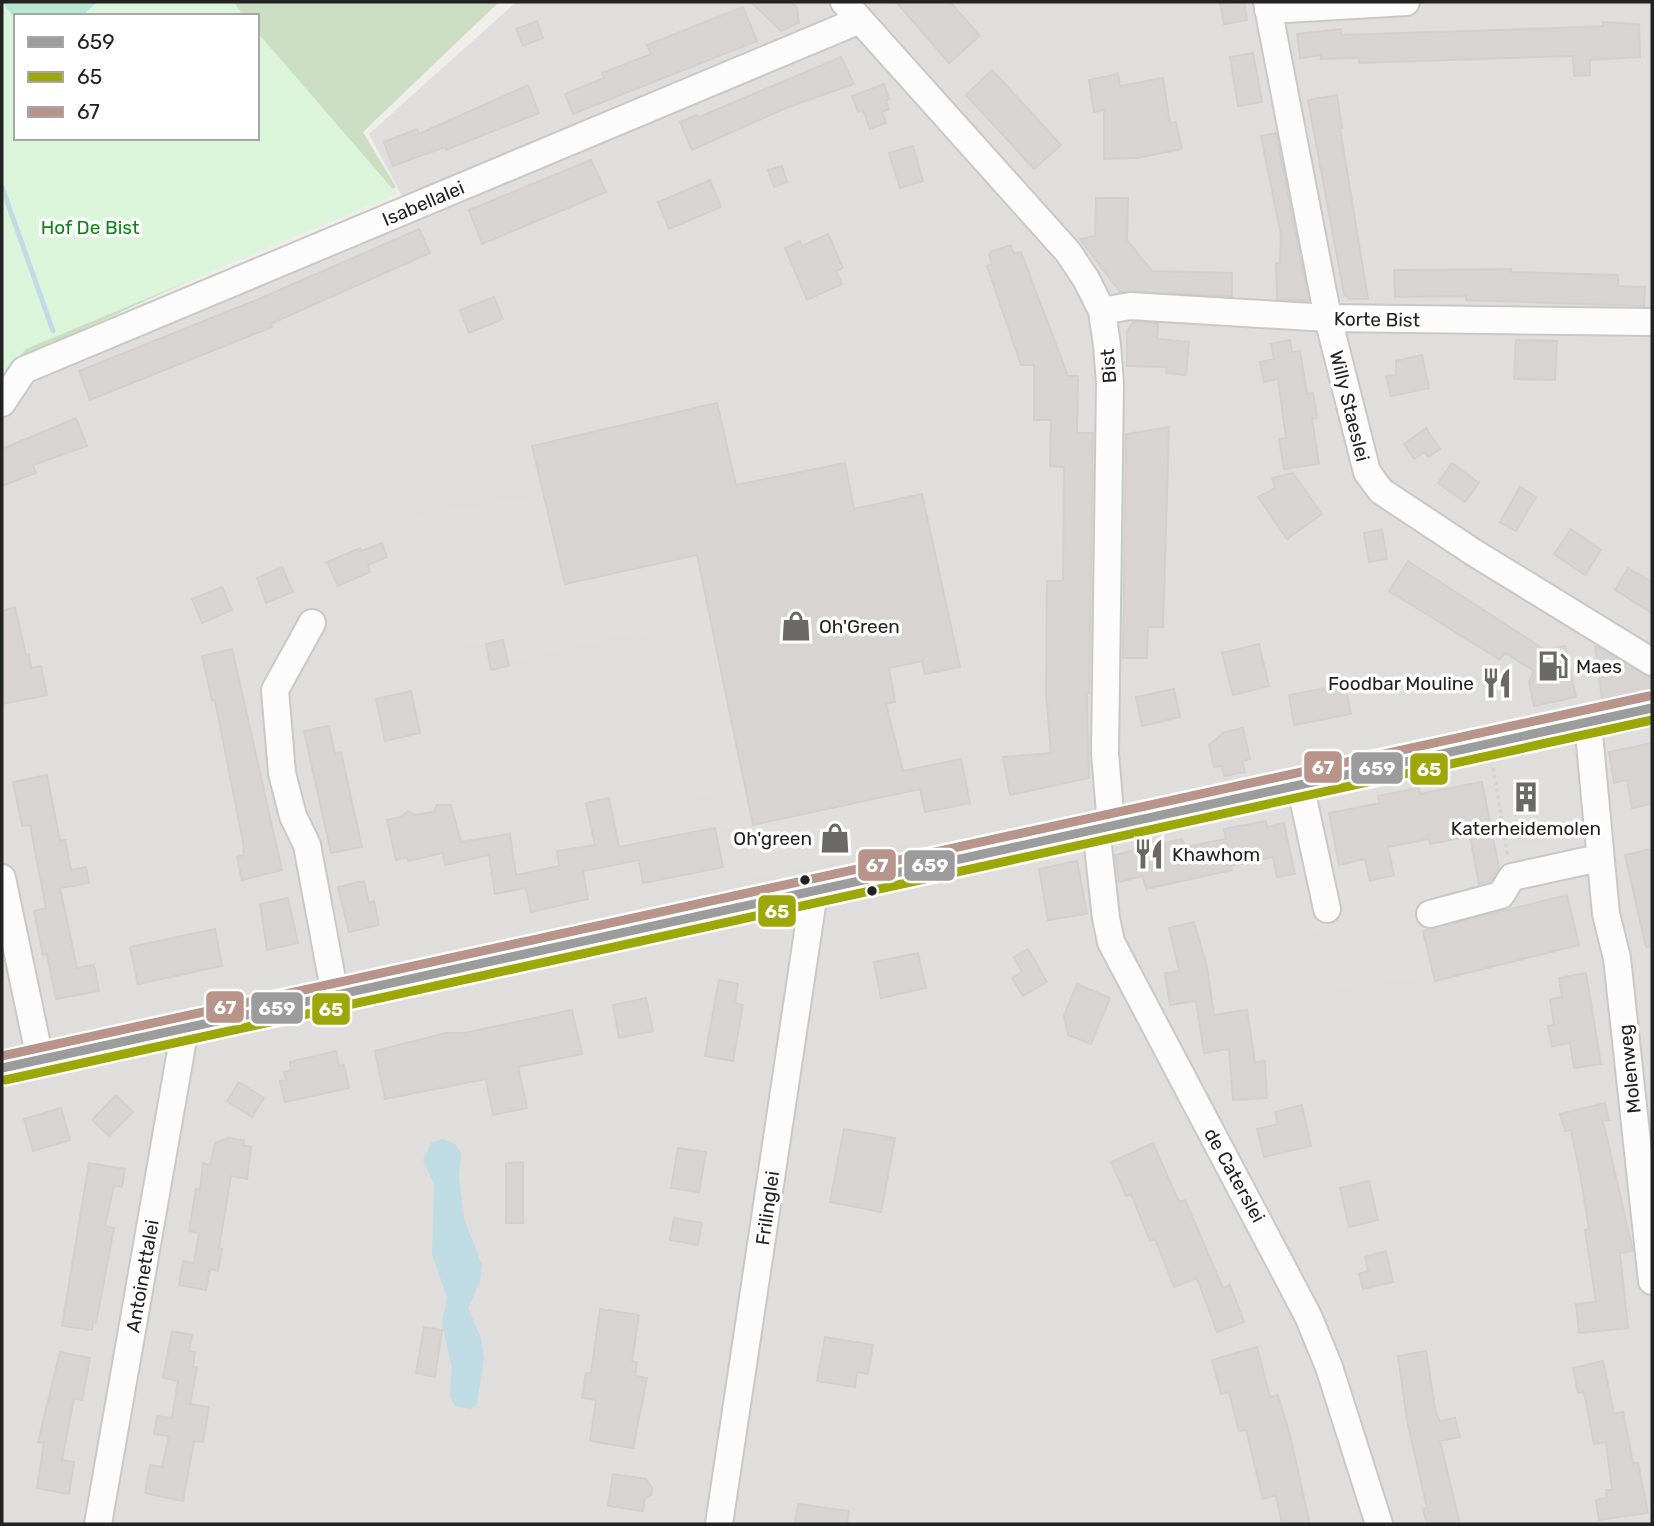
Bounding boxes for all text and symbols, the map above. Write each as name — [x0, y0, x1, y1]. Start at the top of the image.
legend — [14, 14, 259, 140]
text: 659 — [77, 29, 115, 54]
text: 65 — [77, 64, 102, 89]
text: 67 — [77, 99, 100, 124]
street label: Isabellalei — [379, 176, 468, 231]
park label: Hof De Bist — [41, 216, 140, 239]
street label: Korte Bist — [1334, 307, 1421, 332]
street label: Bist — [1096, 347, 1121, 384]
street label: Willy Staeslei — [1325, 348, 1374, 464]
shop icon: Oh'Green — [779, 609, 813, 643]
place label: Oh'Green — [819, 615, 900, 638]
fuel station icon: Maes — [1536, 649, 1570, 683]
place label: Maes — [1576, 655, 1622, 678]
restaurant icon: Foodbar Mouline — [1480, 666, 1514, 700]
place label: Foodbar Mouline — [1328, 672, 1474, 695]
line badge: 67 — [1303, 750, 1343, 784]
line badge: 659 — [1350, 751, 1404, 785]
line badge: 65 — [1409, 752, 1449, 786]
text: 67 — [1312, 756, 1334, 779]
text: 659 — [1359, 757, 1395, 780]
text: 65 — [1417, 758, 1441, 781]
building icon: Katerheidemolen — [1509, 780, 1543, 814]
place label: Katerheidemolen — [1451, 817, 1601, 840]
shop icon: Oh'green — [818, 821, 852, 855]
place label: Oh'green — [733, 827, 812, 850]
restaurant icon: Khawhom — [1132, 837, 1166, 871]
place label: Khawhom — [1172, 843, 1260, 866]
line badge: 67 — [857, 848, 897, 882]
line badge: 659 — [903, 849, 956, 882]
text: 67 — [866, 854, 888, 877]
text: 659 — [912, 854, 948, 877]
unlabelled marker — [798, 873, 812, 887]
unlabelled marker — [865, 884, 879, 898]
line badge: 65 — [757, 894, 797, 928]
text: 65 — [765, 900, 789, 923]
line badge: 67 — [205, 990, 245, 1024]
line badge: 659 — [250, 991, 304, 1025]
line badge: 65 — [311, 992, 351, 1026]
text: 67 — [214, 996, 236, 1019]
text: 659 — [259, 997, 295, 1020]
text: 65 — [319, 998, 343, 1021]
street label: Molenweg — [1613, 1023, 1646, 1115]
street label: de Caterslei — [1199, 1124, 1270, 1227]
street label: Frilinglei — [751, 1170, 784, 1247]
street label: Antoinettalei — [121, 1218, 164, 1334]

